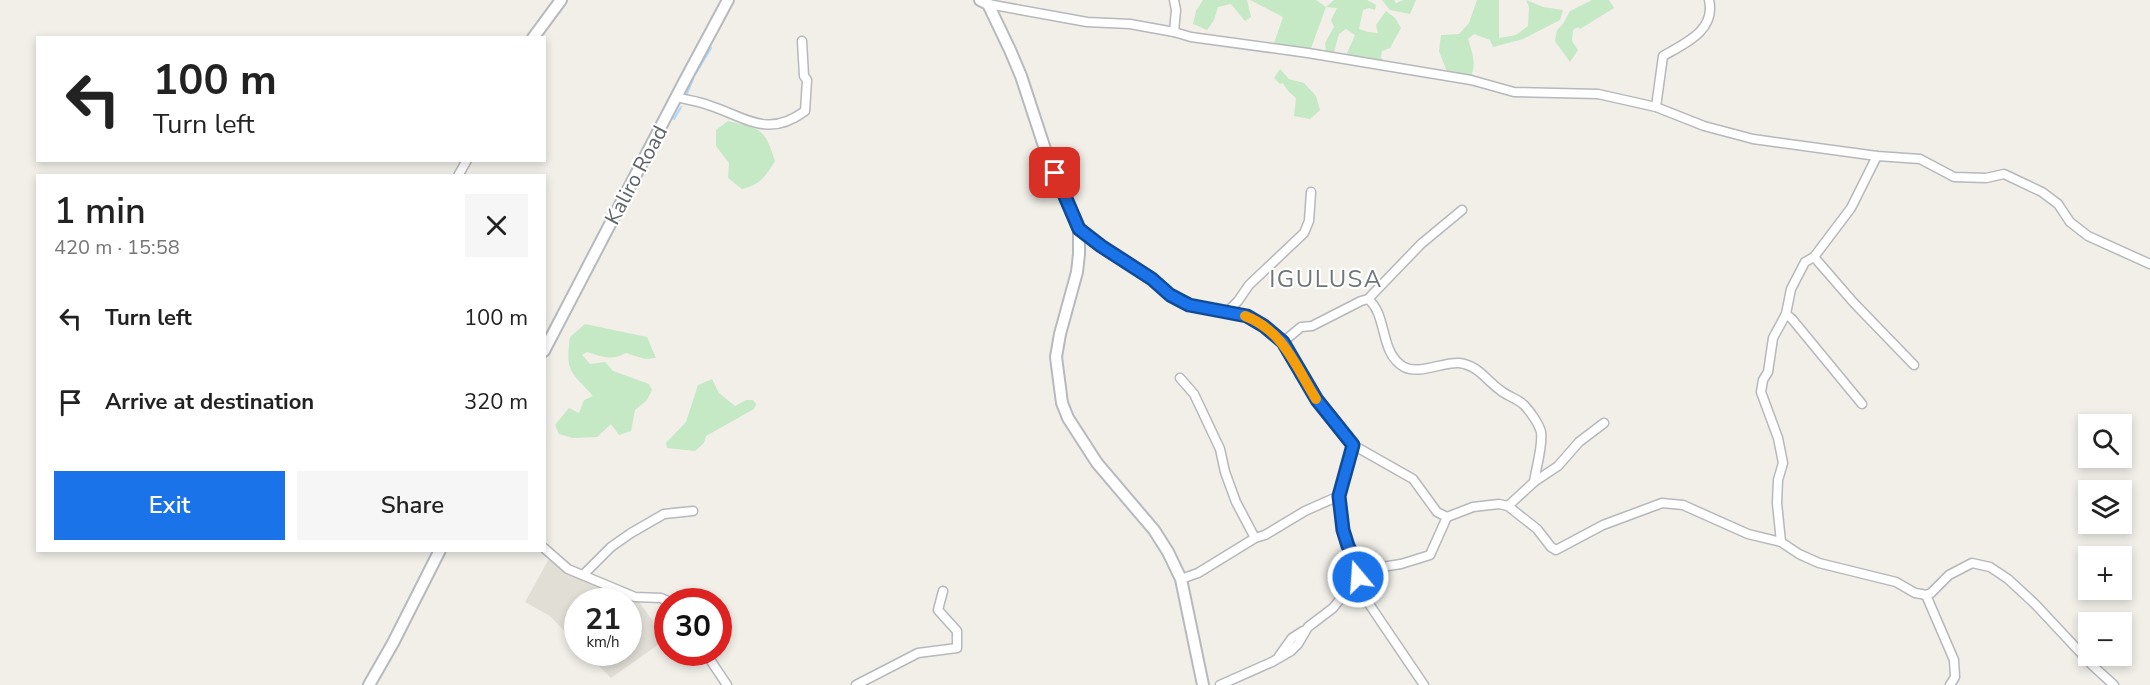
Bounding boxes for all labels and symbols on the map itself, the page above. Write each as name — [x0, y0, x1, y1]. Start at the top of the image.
street label: Kaliro Road — [598, 120, 674, 230]
pin — [1029, 147, 1080, 198]
district label: IGULUSA — [1269, 263, 1383, 295]
position arrow — [1326, 545, 1390, 609]
speed limit sign: 30 — [654, 588, 732, 666]

